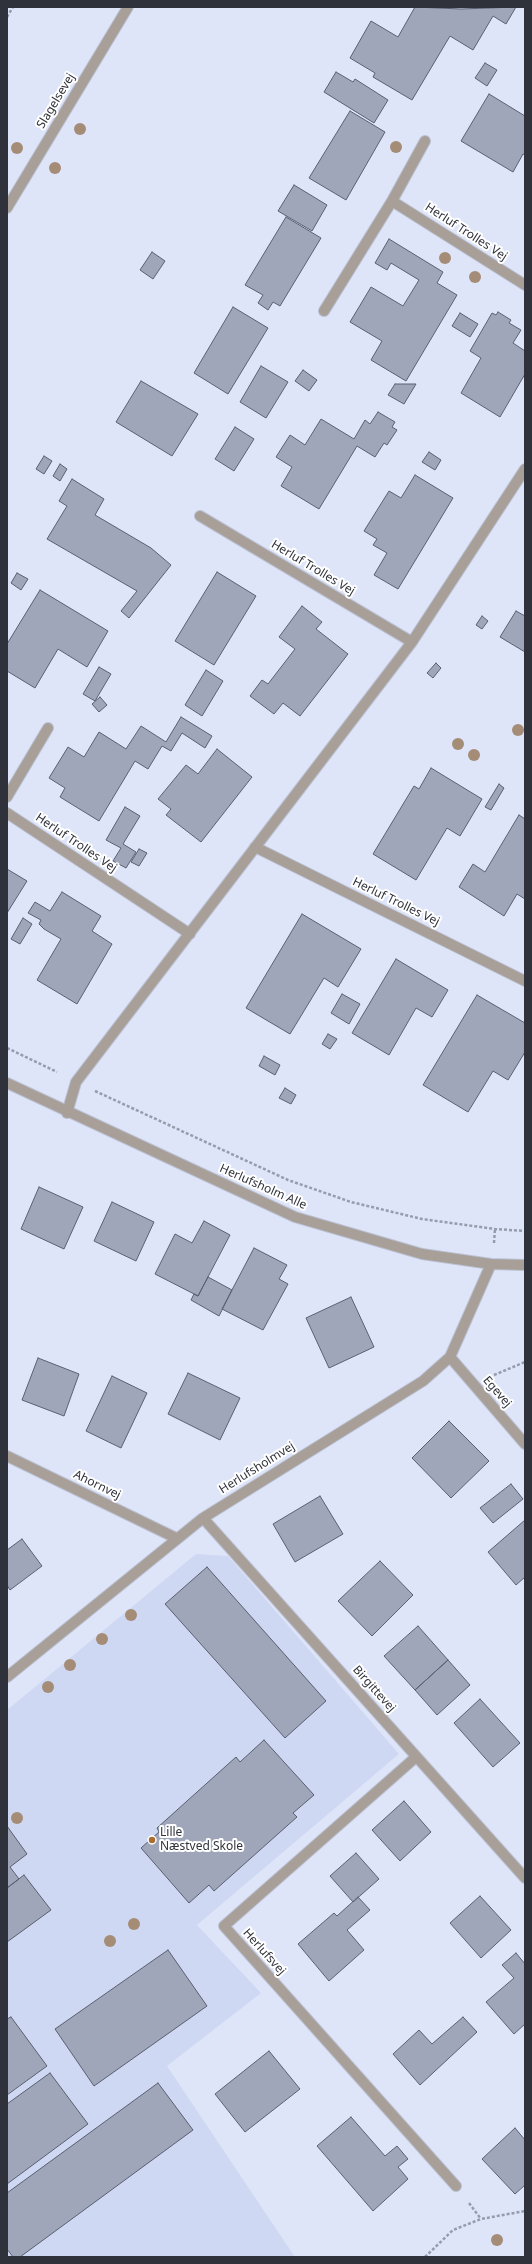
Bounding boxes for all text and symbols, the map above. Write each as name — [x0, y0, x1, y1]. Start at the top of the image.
street label: Slagelsevej — [34, 71, 78, 131]
street label: Herluf Trolles Vej — [422, 200, 510, 264]
street label: Herluf Trolles Vej — [269, 537, 357, 599]
street label: Herluf Trolles Vej — [33, 810, 119, 876]
street label: Herluf Trolles Vej — [350, 875, 442, 929]
street label: Herlufsholm Alle — [217, 1161, 309, 1213]
street label: Egevej — [480, 1373, 514, 1411]
street label: Herlufsholmvej — [217, 1439, 297, 1497]
street label: Ahornvej — [71, 1467, 123, 1503]
street label: Birgittevej — [349, 1663, 399, 1715]
place label: Lille Næstved Skole — [160, 1826, 243, 1854]
marker: Lille Næstved Skole — [147, 1835, 157, 1845]
street label: Herlufsvej — [240, 1926, 288, 1978]

